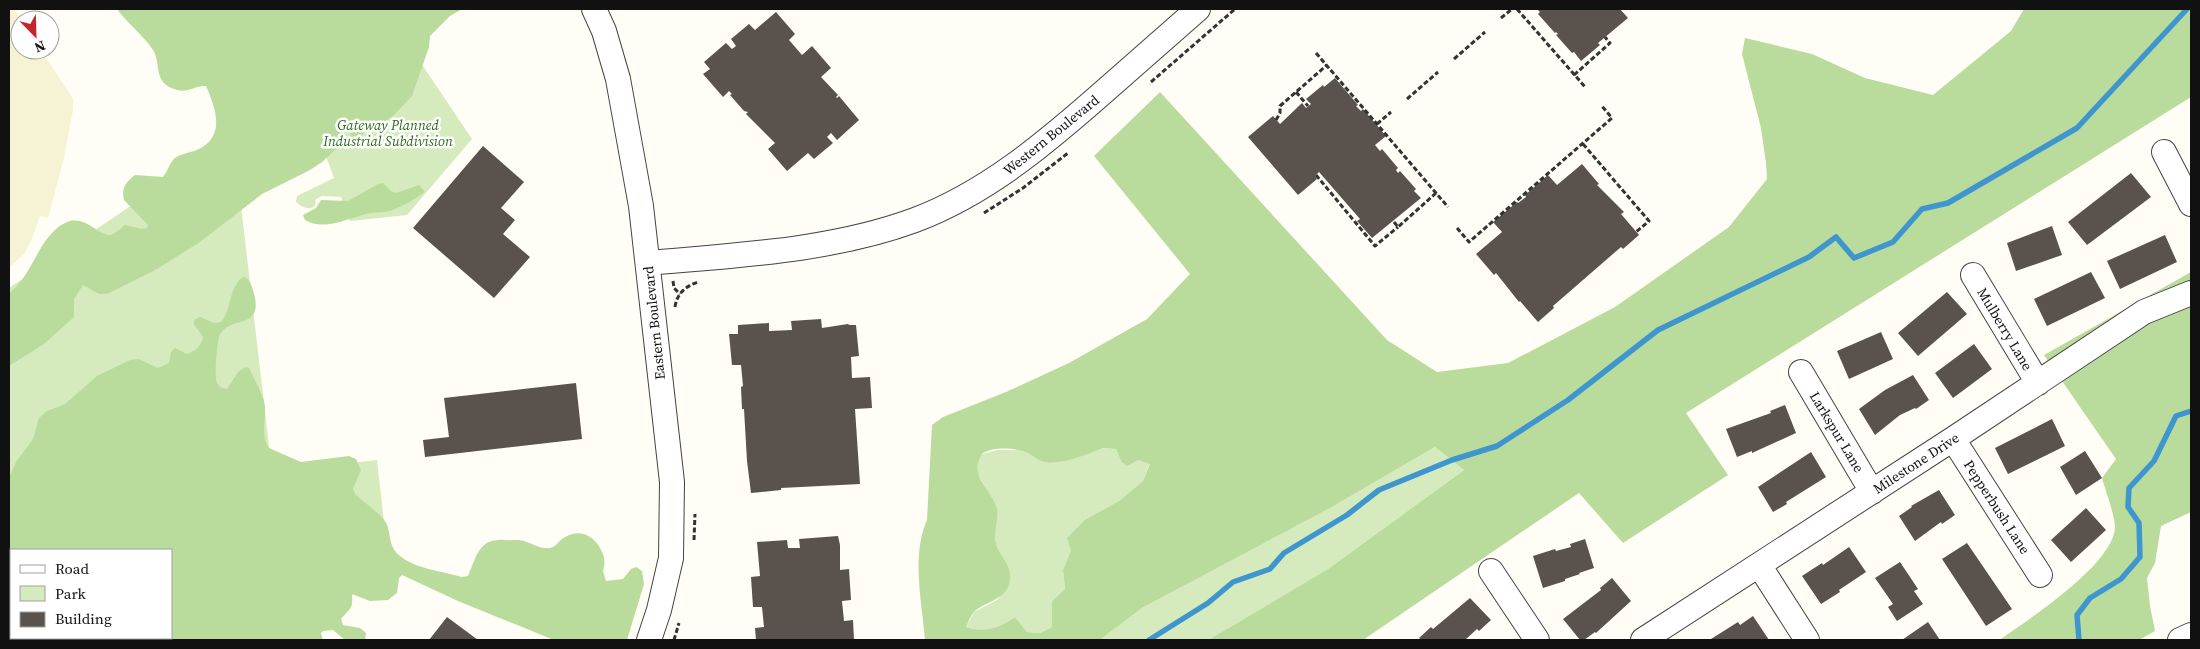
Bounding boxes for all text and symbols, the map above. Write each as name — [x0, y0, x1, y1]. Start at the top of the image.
north arrow — [10, 10, 60, 60]
text: N — [31, 36, 49, 58]
street label: Western Boulevard — [999, 90, 1103, 180]
park label: Gateway Planned Industrial Subdivision — [322, 115, 453, 151]
street label: Eastern Boulevard — [638, 265, 670, 381]
street label: Mulberry Lane — [1972, 284, 2038, 374]
street label: Larkspur Lane — [1805, 388, 1869, 476]
street label: Milestone Drive — [1869, 428, 1963, 498]
street label: Pepperbush Lane — [1959, 456, 2035, 558]
legend — [10, 549, 172, 639]
text: Road — [55, 558, 89, 579]
text: Park — [55, 583, 87, 604]
text: Building — [55, 608, 112, 629]

